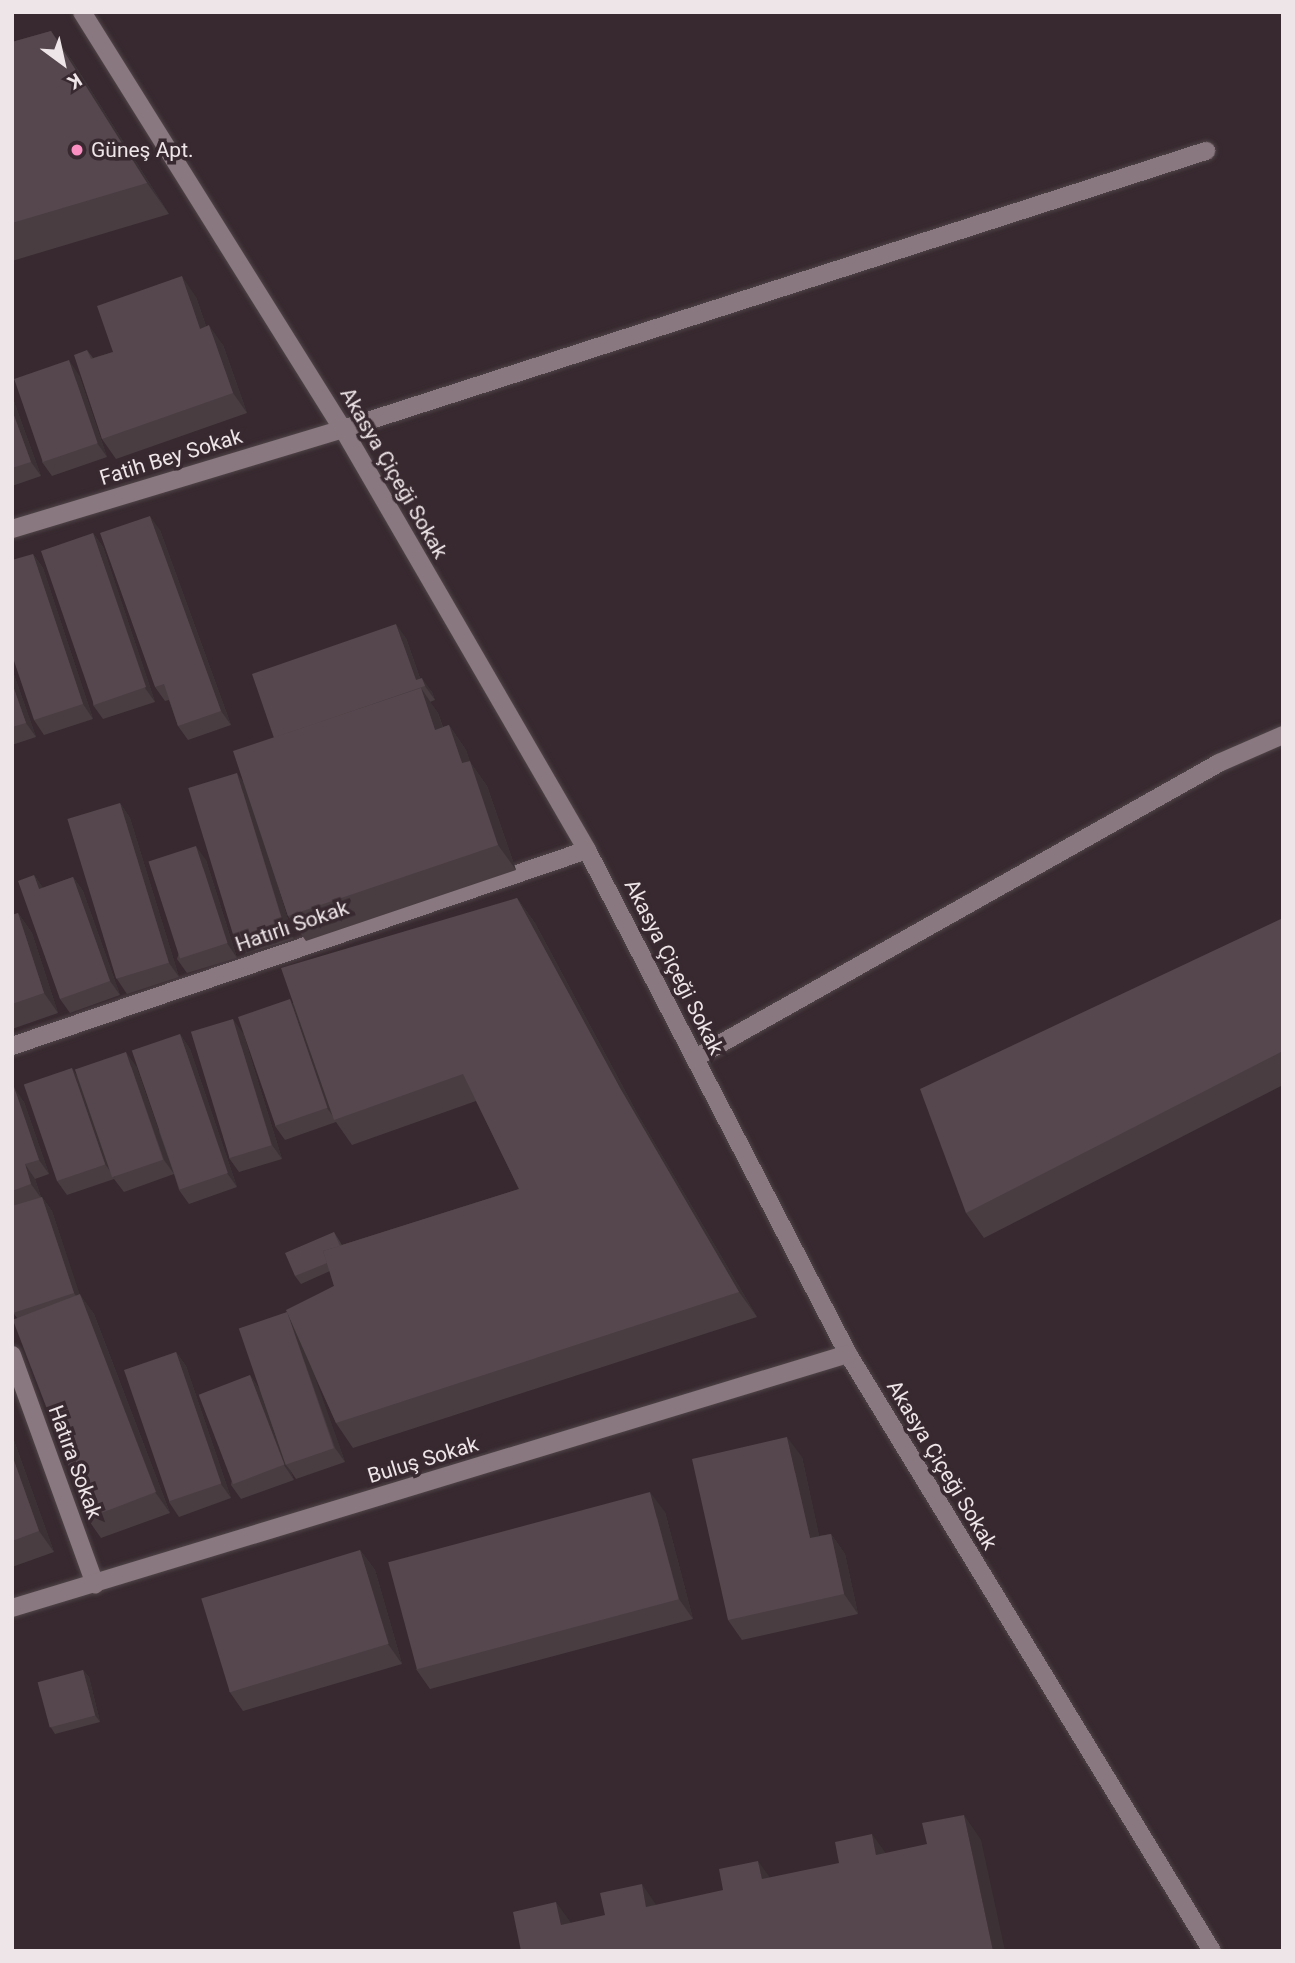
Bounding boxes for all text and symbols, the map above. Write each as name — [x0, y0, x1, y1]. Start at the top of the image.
north arrow — [28, 28, 98, 98]
text: K — [63, 68, 86, 94]
place label: Güneş Apt. — [91, 137, 194, 163]
marker: Güneş Apt. — [69, 142, 85, 158]
street label: Akasya Çiçeği Sokak — [335, 383, 453, 563]
street label: Fatih Bey Sokak — [97, 423, 245, 491]
street label: Akasya Çiçeği Sokak — [619, 875, 729, 1059]
street label: Hatırlı Sokak — [232, 895, 352, 957]
street label: Akasya Çiçeği Sokak — [881, 1376, 1003, 1554]
street label: Hatıra Sokak — [43, 1402, 107, 1522]
street label: Buluş Sokak — [365, 1431, 481, 1489]

